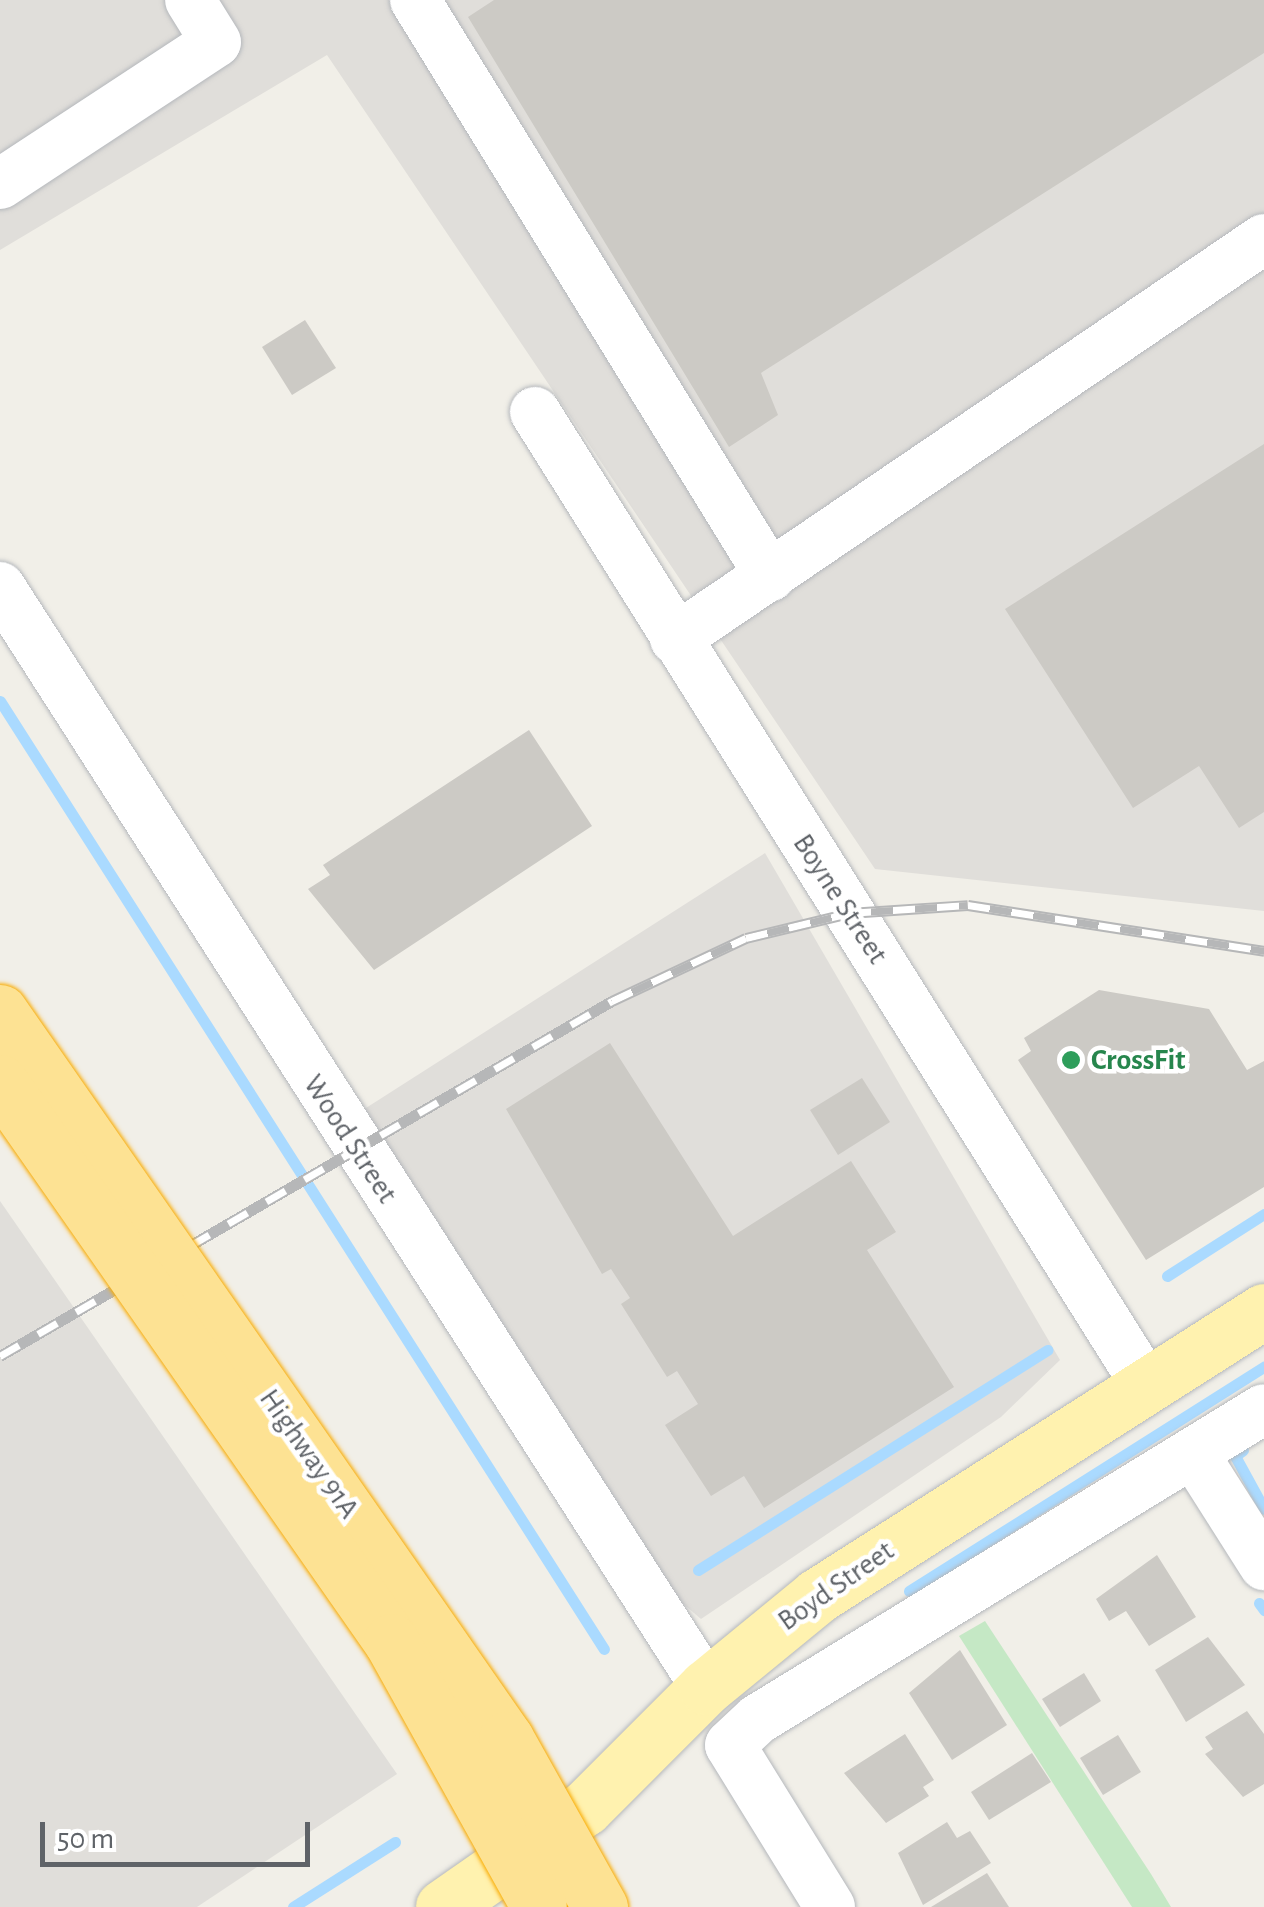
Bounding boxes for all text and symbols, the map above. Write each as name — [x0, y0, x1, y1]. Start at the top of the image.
street label: Boyne Street — [785, 827, 895, 971]
place label: CrossFit — [1091, 1042, 1185, 1078]
marker: CrossFit — [1060, 1049, 1082, 1071]
street label: Wood Street — [295, 1068, 405, 1210]
street label: Highway 91A — [251, 1382, 367, 1526]
street label: Boyd Street — [771, 1533, 901, 1639]
scale bar — [45, 1802, 315, 1864]
text: 50 m — [57, 1824, 114, 1854]

